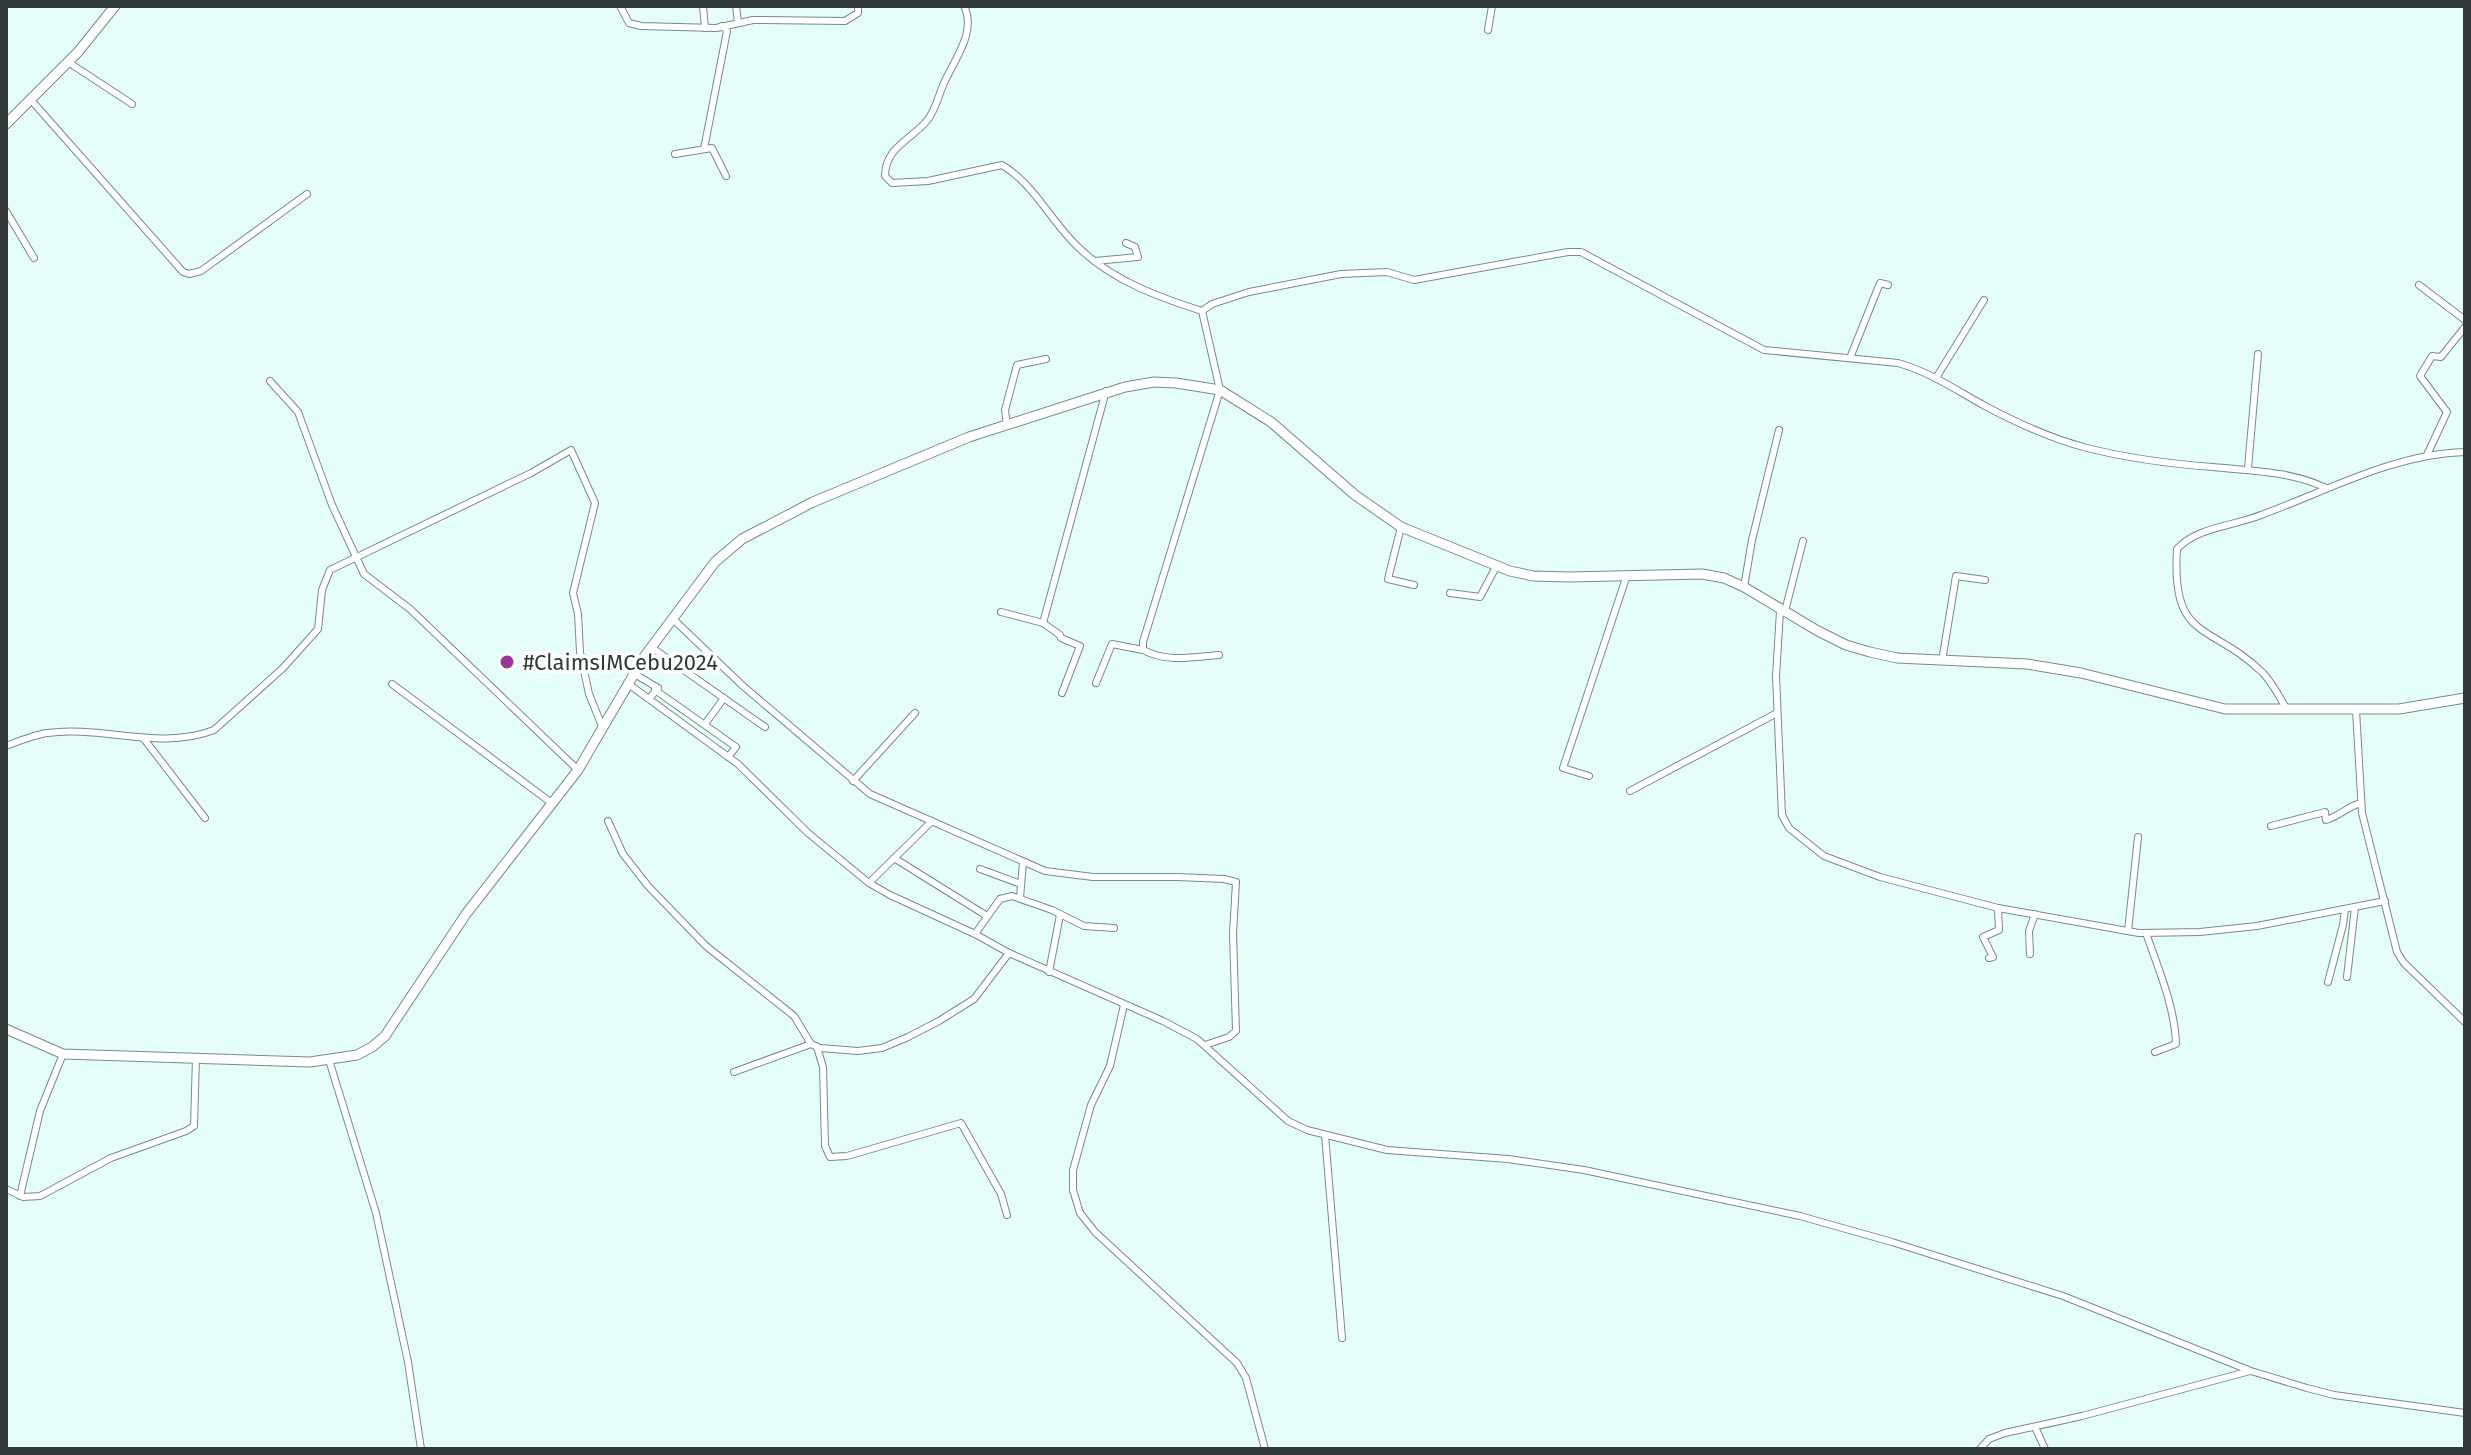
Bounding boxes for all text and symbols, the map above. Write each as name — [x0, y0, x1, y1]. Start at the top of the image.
place label: #ClaimsIMCebu2024 — [523, 649, 718, 676]
marker: #ClaimsIMCebu2024 — [498, 653, 516, 671]

